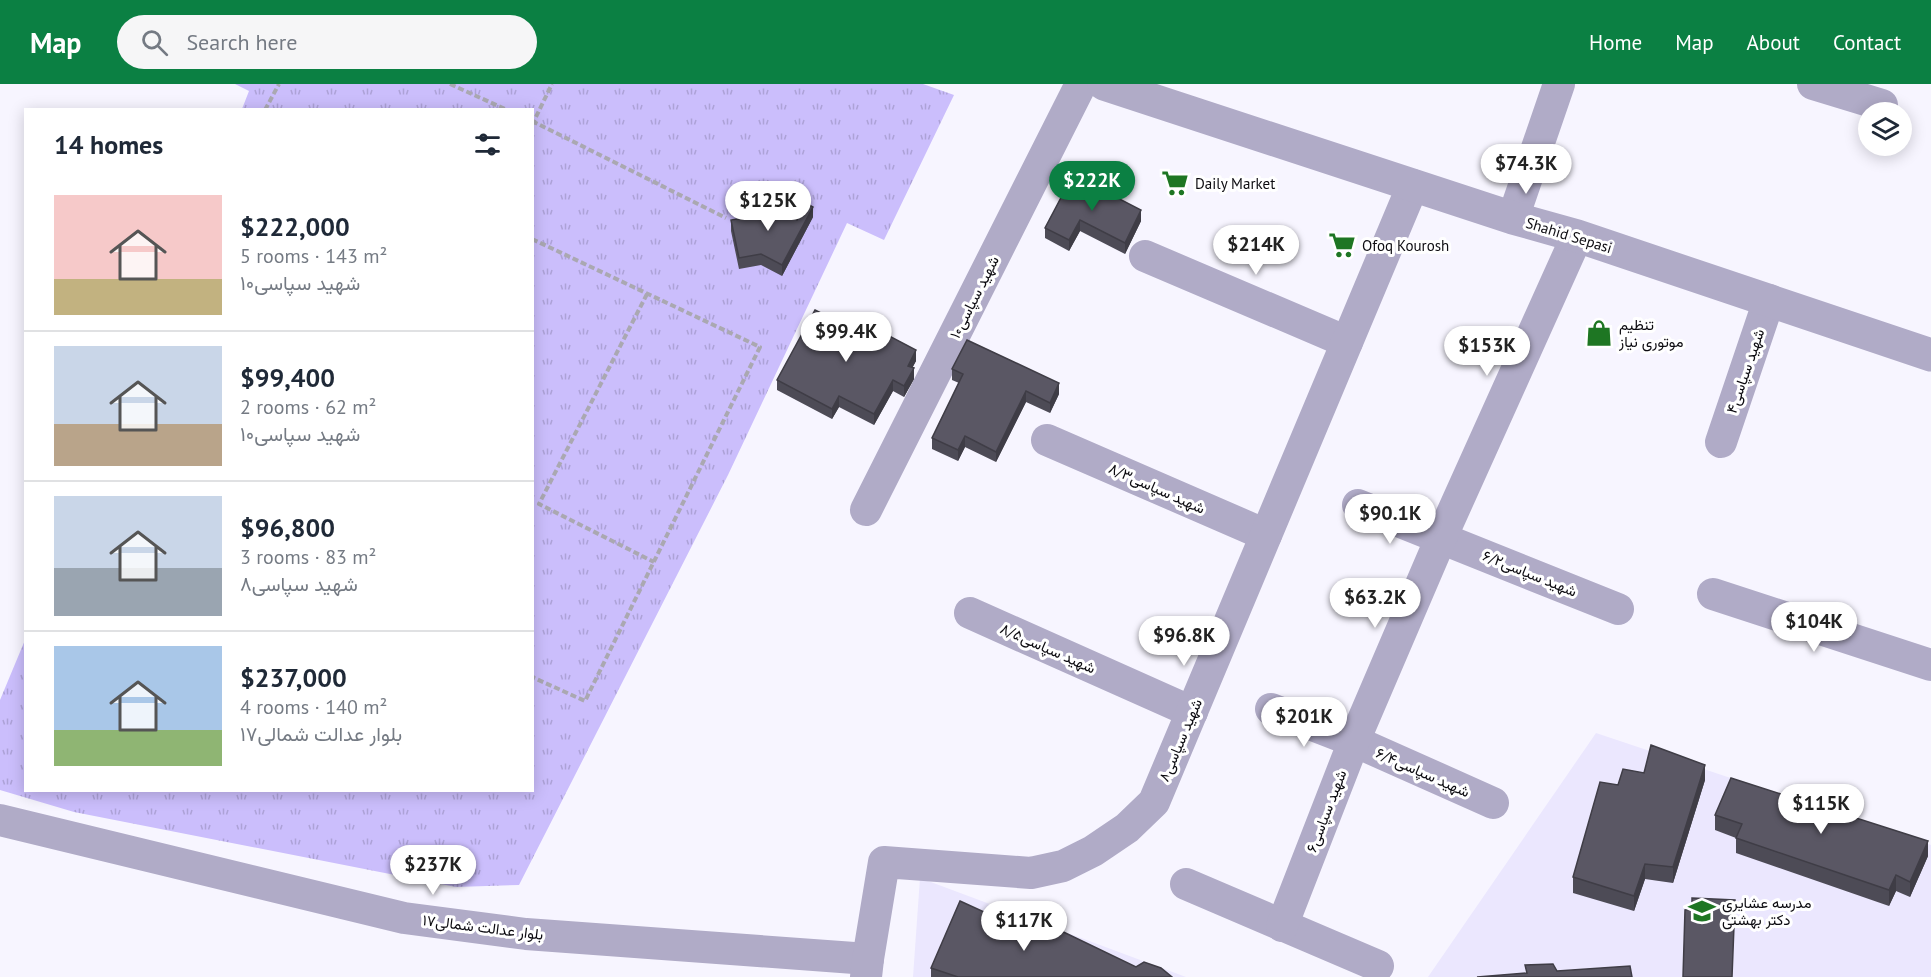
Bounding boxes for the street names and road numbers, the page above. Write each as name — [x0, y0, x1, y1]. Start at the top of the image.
street label: Shahid Sepasi — [1523, 213, 1615, 257]
street label: شهید سپاسی۱۰ — [945, 252, 1004, 342]
street label: شهید سپاسی۴ — [1722, 326, 1769, 416]
street label: شهید سپاسی۸/۳ — [1105, 458, 1208, 519]
street label: شهید سپاسی۶/۲ — [1480, 545, 1580, 602]
street label: شهید سپاسی۸/۵ — [997, 618, 1099, 679]
street label: شهید سپاسی۸ — [1154, 695, 1207, 785]
street label: شهید سپاسی۶/۴ — [1373, 743, 1473, 802]
street label: شهید سپاسی۶ — [1302, 767, 1351, 855]
street label: بلوار عدالت شمالی۱۷ — [421, 910, 545, 945]

